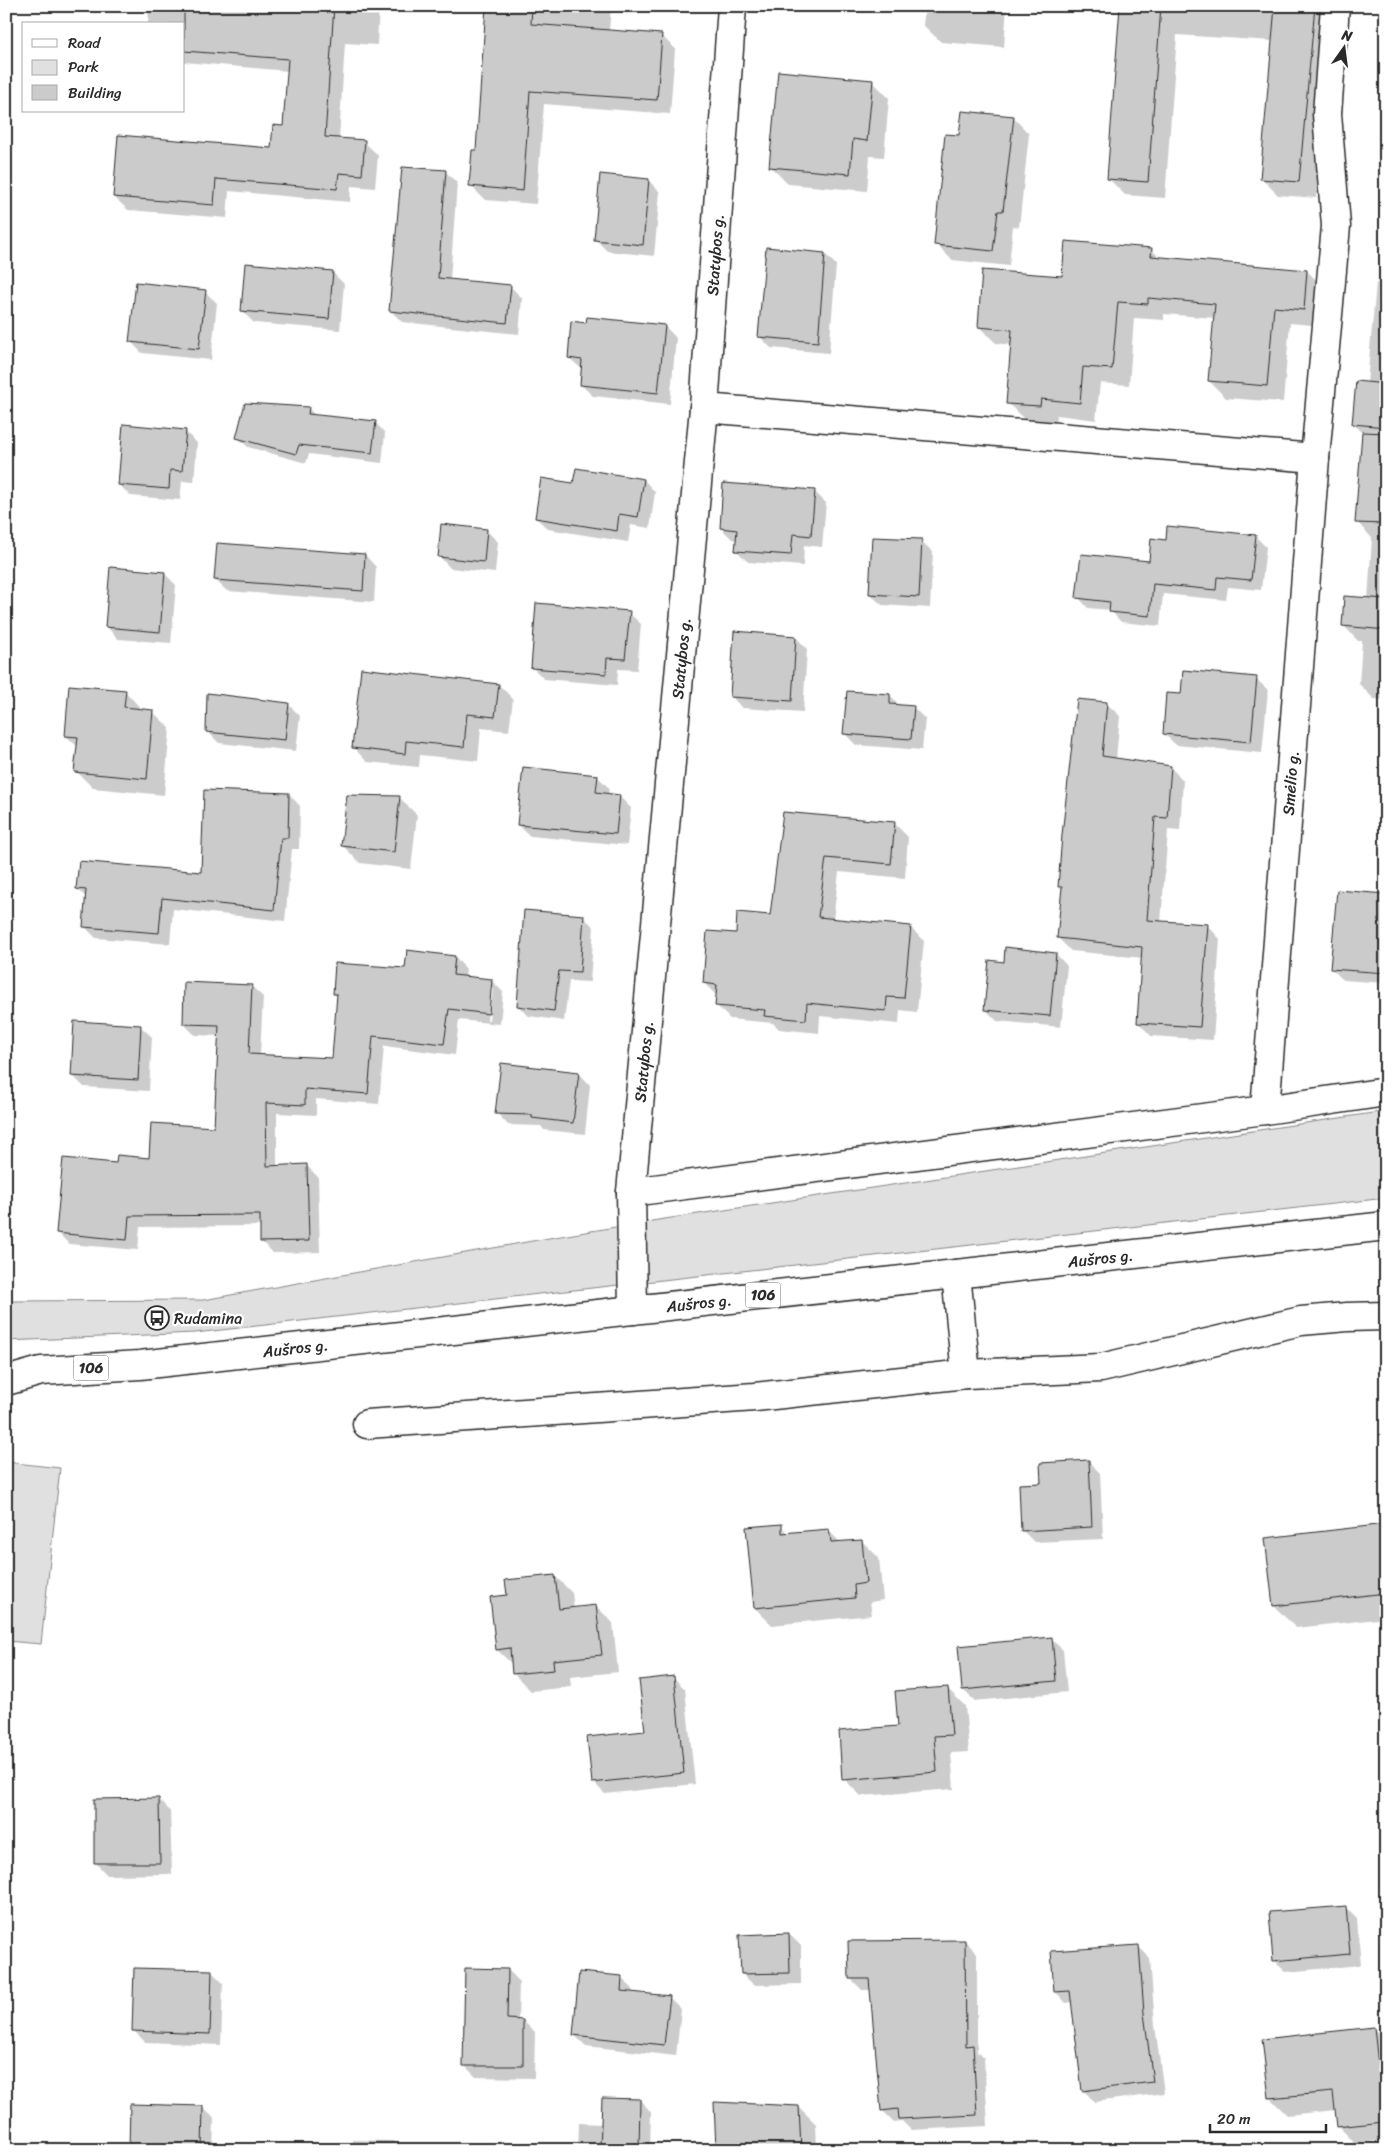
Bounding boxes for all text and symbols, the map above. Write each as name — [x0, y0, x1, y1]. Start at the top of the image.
legend — [22, 22, 185, 112]
north arrow — [1320, 22, 1370, 72]
text: N — [1338, 22, 1355, 49]
text: Road — [68, 30, 101, 56]
text: Park — [68, 54, 99, 80]
text: Building — [68, 80, 122, 106]
street label: Statybos g. — [698, 213, 732, 297]
street label: Statybos g. — [663, 616, 699, 700]
street label: Smėlio g. — [1274, 750, 1308, 816]
street label: Statybos g. — [625, 1020, 662, 1104]
street label: Aušros g. — [1065, 1240, 1135, 1277]
road number: 106 — [746, 1282, 780, 1308]
street label: Aušros g. — [664, 1285, 733, 1321]
place label: Rudamina — [174, 1304, 242, 1333]
bus stop icon: Rudamina — [144, 1305, 170, 1331]
street label: Aušros g. — [260, 1330, 330, 1366]
road number: 106 — [74, 1356, 108, 1380]
scale bar — [1210, 2101, 1326, 2133]
text: 20 m — [1217, 2106, 1251, 2132]

